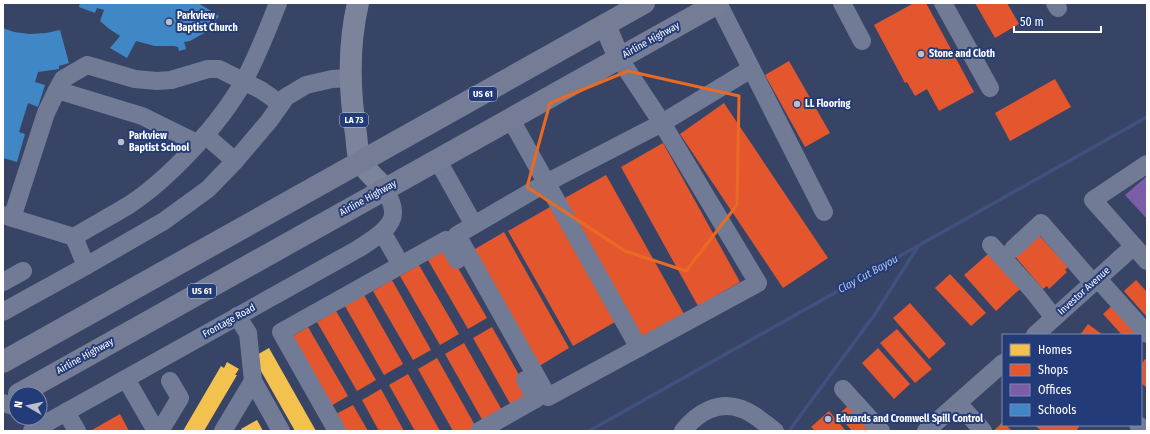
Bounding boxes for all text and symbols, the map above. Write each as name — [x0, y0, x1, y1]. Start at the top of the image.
scale bar — [1014, 8, 1101, 34]
place label: Parkview Baptist Church — [177, 10, 238, 34]
text: 50 m — [1020, 15, 1044, 29]
marker: Parkview Baptist Church — [164, 17, 174, 27]
street label: Airline Highway — [620, 19, 682, 61]
place label: Stone and Cloth — [929, 48, 995, 60]
marker: Stone and Cloth — [916, 49, 926, 59]
road number: US 61 — [469, 87, 497, 101]
place label: LL Flooring — [805, 98, 851, 110]
marker: LL Flooring — [792, 99, 802, 109]
road number: LA 73 — [340, 113, 368, 127]
place label: Parkview Baptist School — [129, 130, 190, 154]
marker: Parkview Baptist School — [116, 137, 126, 147]
street label: Airline Highway — [337, 177, 399, 219]
water label: Clay Cut Bayou — [836, 252, 901, 296]
street label: Investor Avenue — [1056, 265, 1112, 317]
road number: US 61 — [188, 284, 216, 298]
street label: Frontage Road — [201, 302, 257, 340]
legend — [1002, 334, 1142, 426]
street label: Airline Highway — [54, 335, 116, 377]
text: Homes — [1038, 343, 1072, 357]
text: Shops — [1038, 363, 1068, 377]
text: Offices — [1038, 383, 1071, 397]
north arrow — [8, 386, 48, 426]
text: N — [12, 400, 26, 409]
text: Schools — [1038, 403, 1076, 417]
place label: Edwards and Cromwell Spill Control — [836, 413, 983, 425]
marker: Edwards and Cromwell Spill Control — [823, 414, 833, 424]

